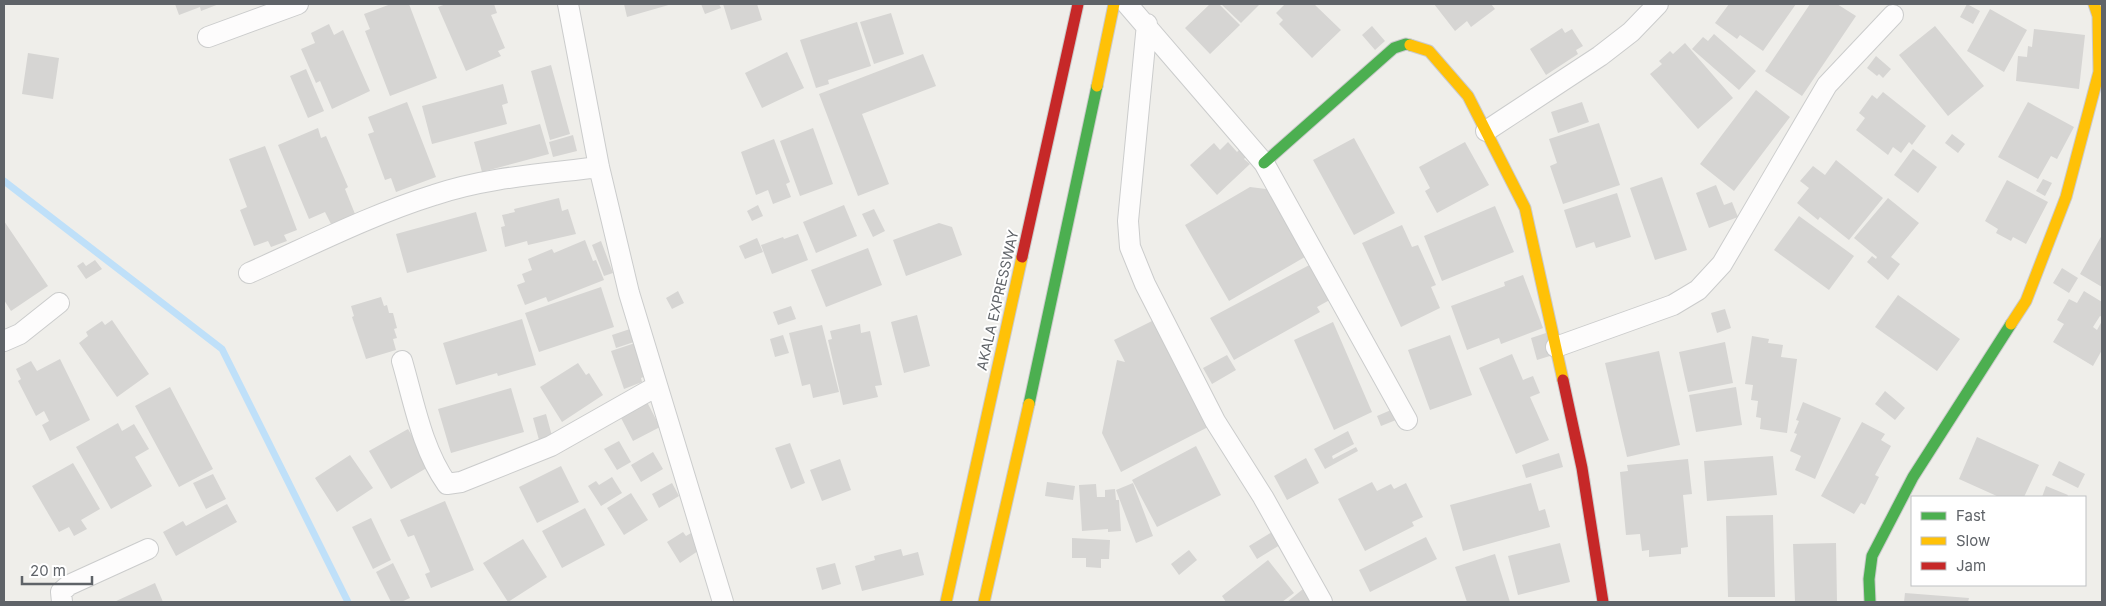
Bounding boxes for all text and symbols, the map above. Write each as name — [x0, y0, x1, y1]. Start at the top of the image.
street label: AKALA EXPRESSWAY — [973, 228, 1022, 372]
legend — [1911, 496, 2086, 586]
text: Fast — [1956, 506, 1986, 525]
text: Slow — [1956, 531, 1990, 550]
scale bar — [22, 554, 92, 586]
text: Jam — [1956, 556, 1986, 575]
text: 20 m — [30, 561, 66, 580]

